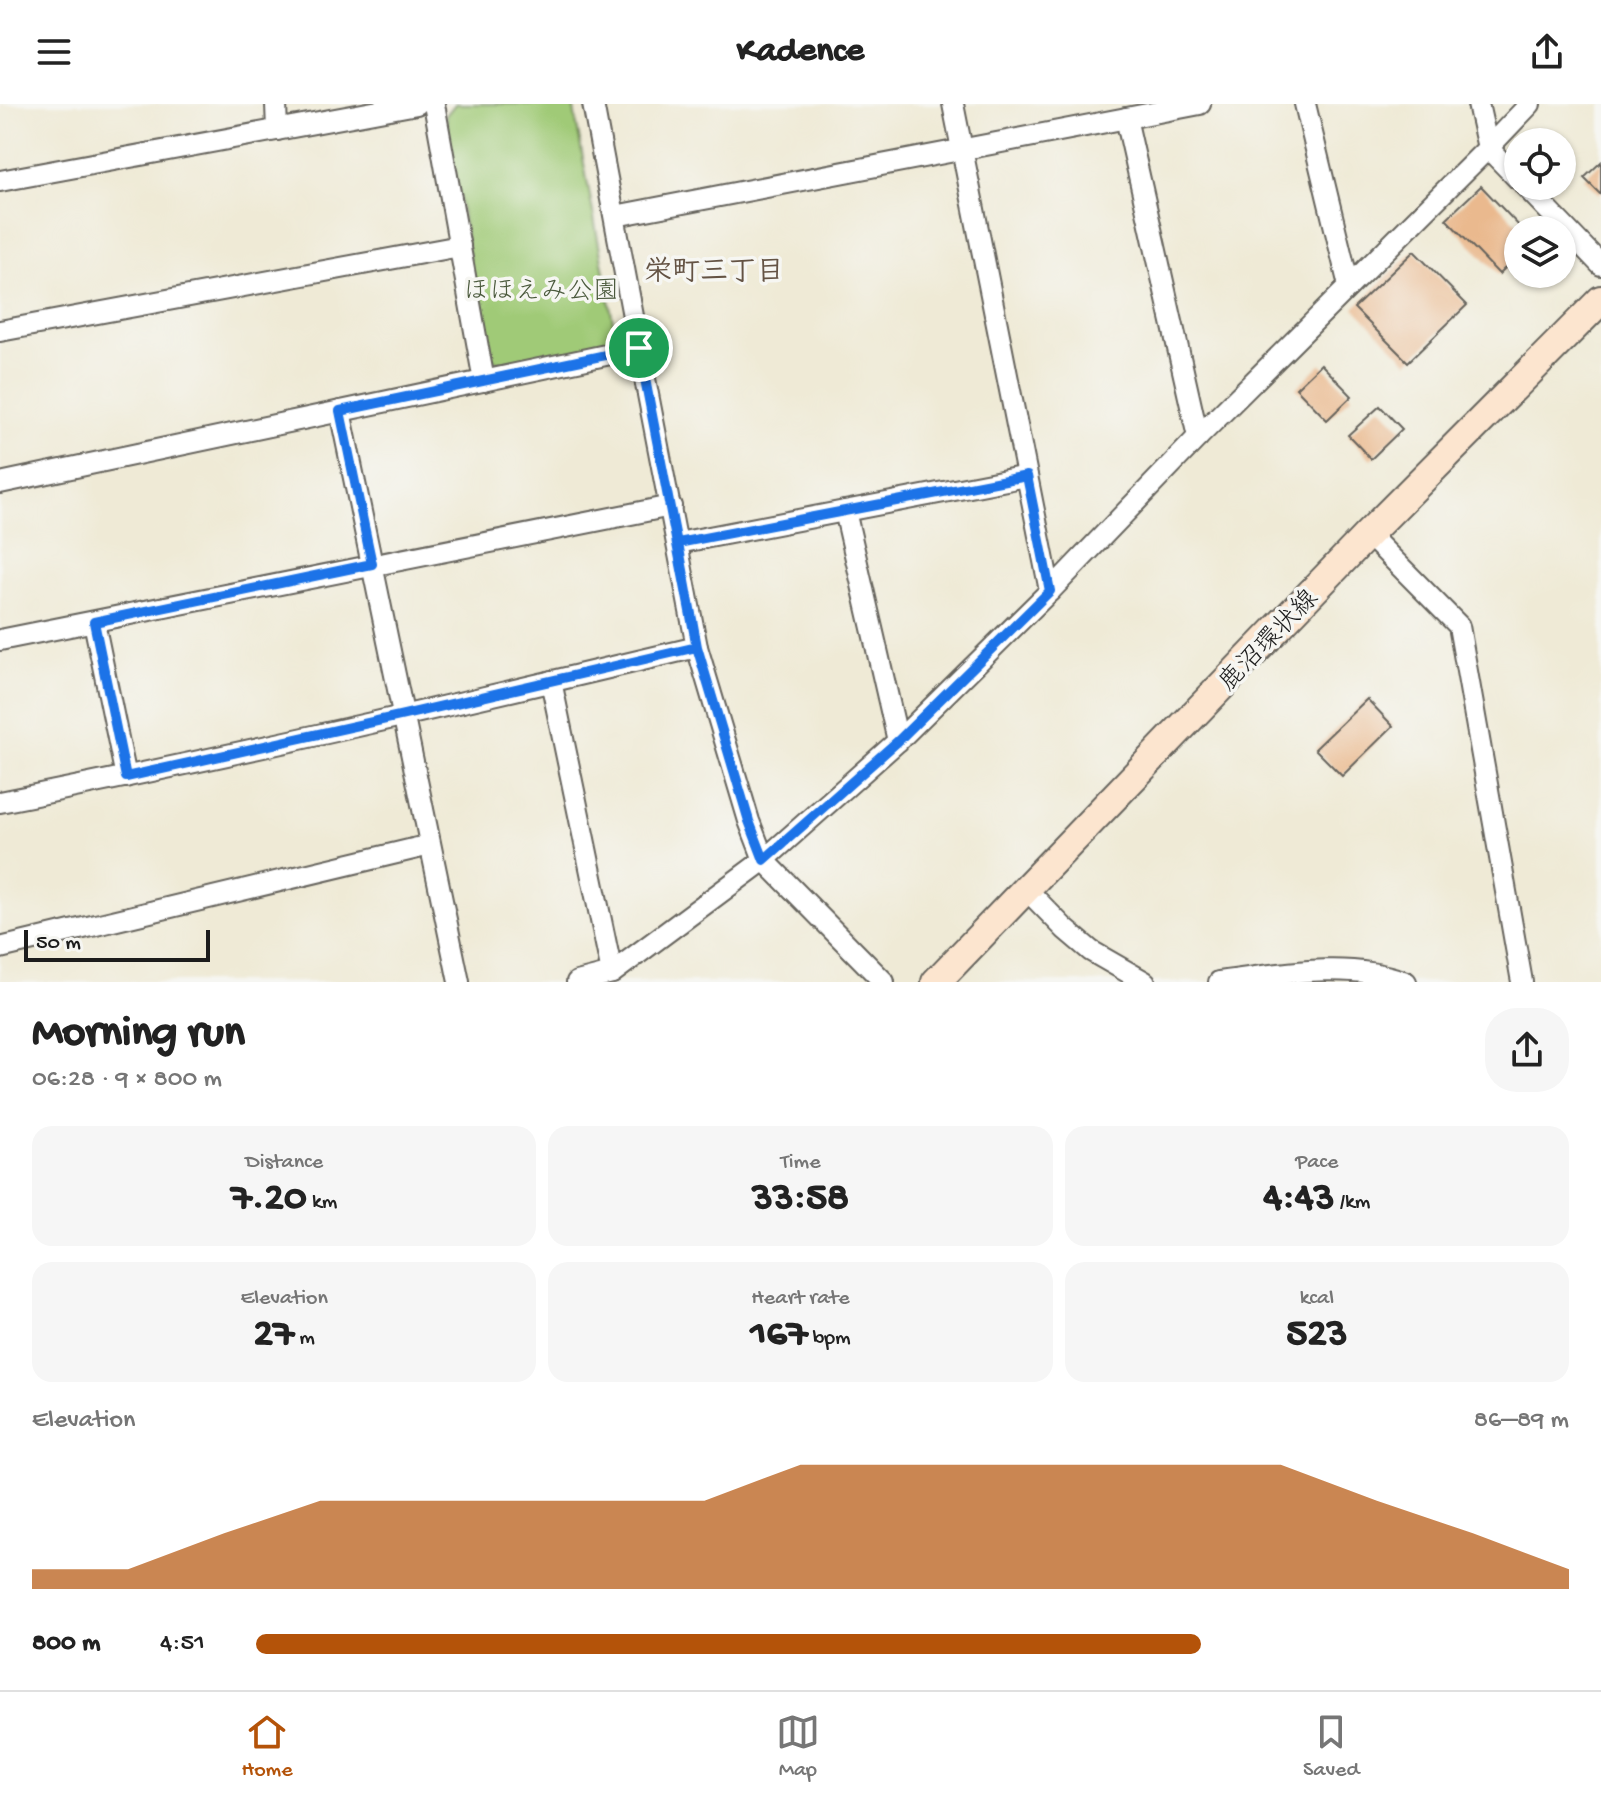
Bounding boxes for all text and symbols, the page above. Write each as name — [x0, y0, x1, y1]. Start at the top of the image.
icon: menu — [32, 30, 76, 74]
icon: share — [1525, 30, 1569, 74]
text: Kadence — [737, 31, 864, 74]
map controls — [1504, 128, 1576, 288]
button: locate — [1504, 128, 1576, 200]
button: layers — [1504, 216, 1576, 288]
district label: 栄町三丁目 — [644, 256, 784, 290]
park label: ほほえみ公園 — [463, 278, 619, 309]
pin — [605, 314, 673, 382]
icon: arrive — [617, 326, 661, 370]
street label: 鹿沼環状線 — [1212, 583, 1327, 700]
scale bar — [24, 926, 210, 962]
text: 50 m — [36, 931, 81, 957]
button: share — [1485, 1008, 1569, 1092]
text: Morning run — [32, 1009, 245, 1061]
text: 06:28 · 9 × 800 m — [32, 1065, 222, 1096]
text: Distance — [245, 1150, 323, 1176]
text: Time — [780, 1150, 821, 1176]
text: Pace — [1295, 1150, 1338, 1176]
text: 7.20 — [231, 1176, 307, 1223]
text: 33:58 — [752, 1176, 849, 1223]
text: 4:43 — [1263, 1176, 1334, 1223]
text: km — [307, 1190, 337, 1216]
text: /km — [1334, 1190, 1370, 1216]
text: Elevation — [240, 1286, 328, 1312]
text: Heart rate — [751, 1286, 850, 1312]
text: kcal — [1300, 1286, 1334, 1312]
text: 27 — [254, 1312, 294, 1359]
text: 167 — [750, 1312, 807, 1359]
text: 523 — [1286, 1312, 1348, 1359]
text: m — [294, 1326, 315, 1352]
text: bpm — [807, 1326, 851, 1352]
text: Elevation — [32, 1406, 135, 1437]
text: 86–89 m — [1474, 1406, 1569, 1437]
text: 800 m — [32, 1629, 100, 1660]
text: 4:51 — [160, 1629, 205, 1660]
tab: Home — [242, 1710, 293, 1784]
tab: Map — [776, 1710, 820, 1784]
tab: Saved — [1303, 1710, 1359, 1784]

